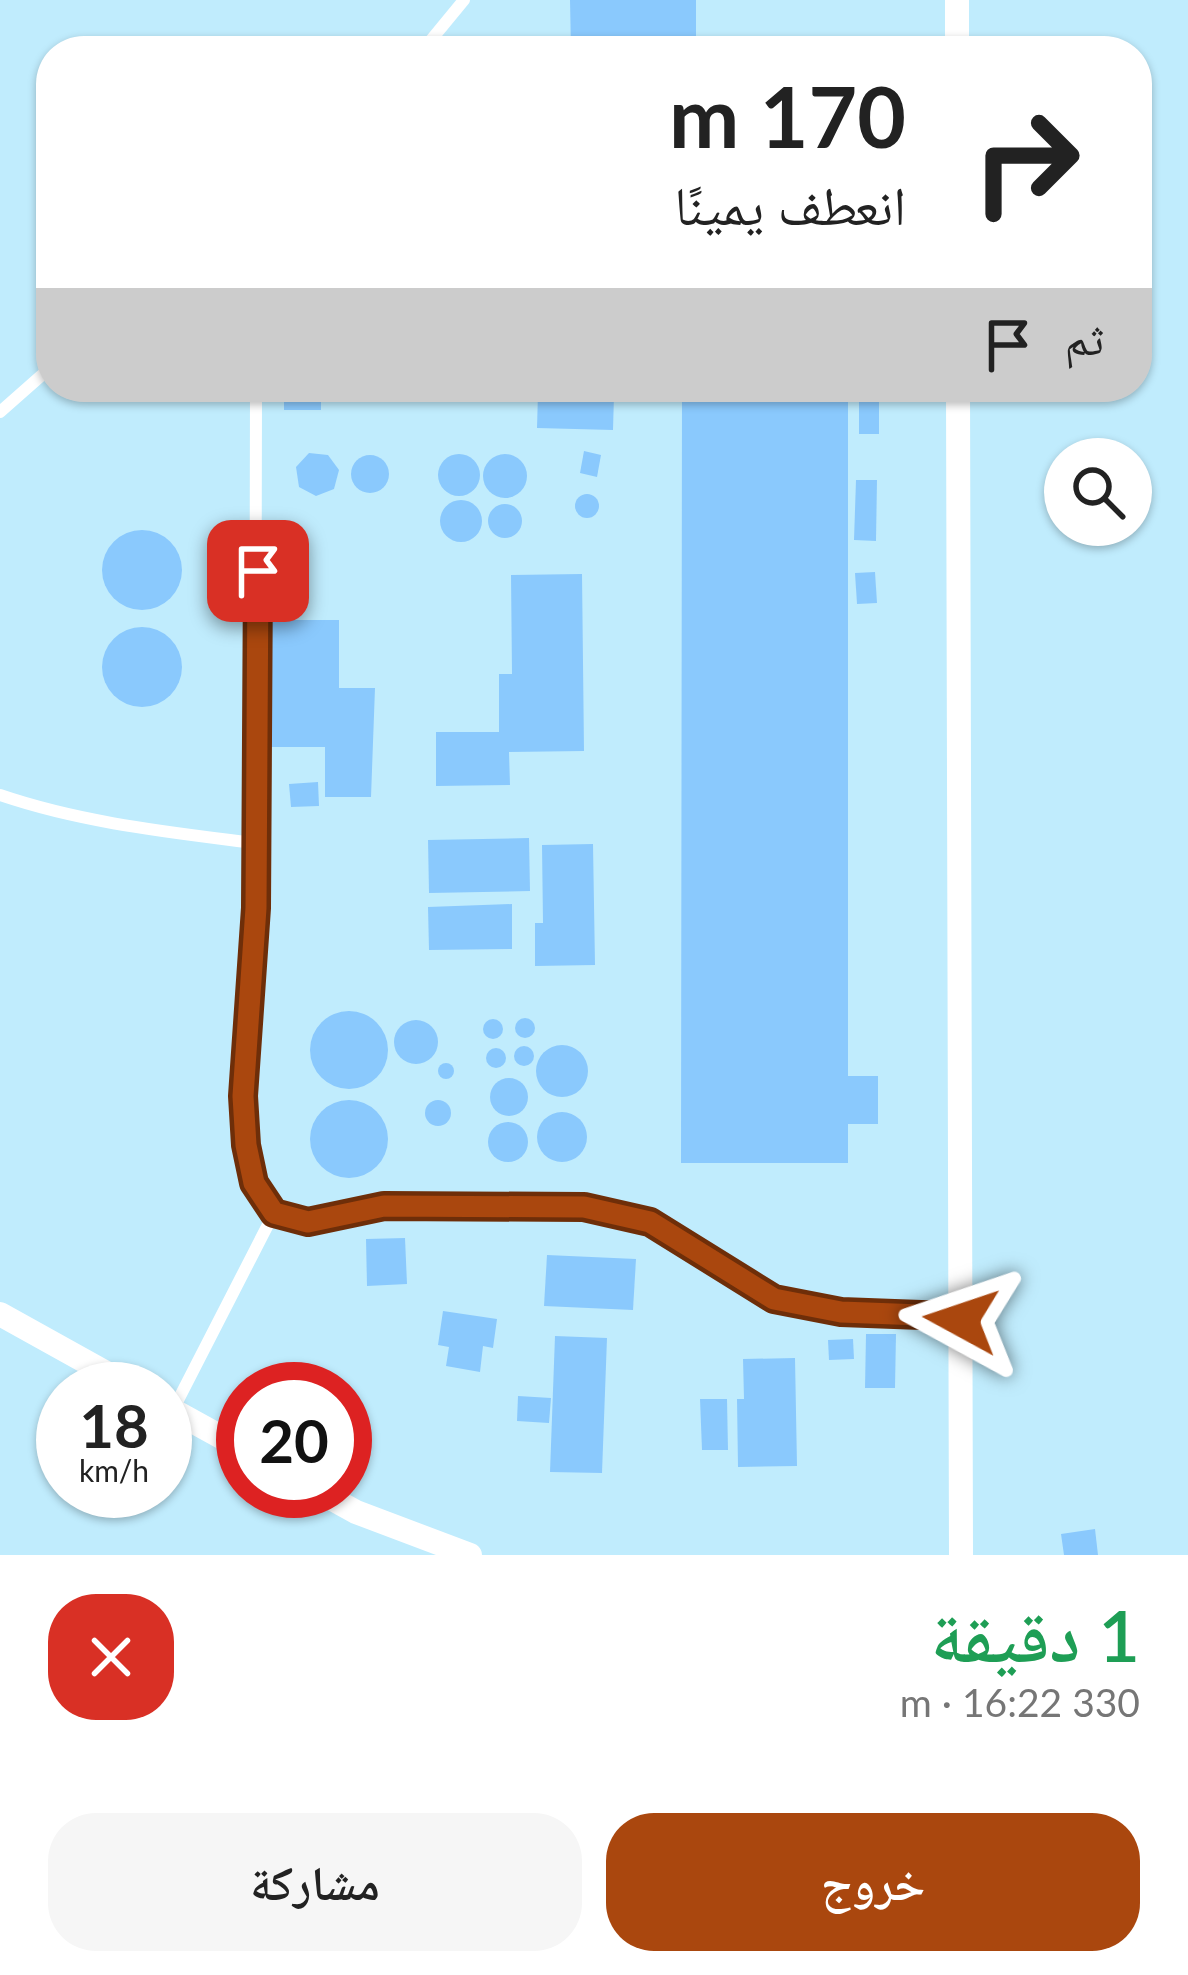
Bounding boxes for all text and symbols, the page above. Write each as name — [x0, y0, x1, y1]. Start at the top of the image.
text: 170 m — [669, 65, 906, 166]
icon: right — [948, 84, 1104, 240]
text: انعطف يمينًا — [674, 172, 906, 237]
text: ثم — [1065, 311, 1104, 365]
icon: arrive — [975, 312, 1041, 378]
map controls — [1044, 438, 1152, 546]
button: search — [1044, 438, 1152, 546]
pin — [207, 520, 309, 622]
icon: arrive — [225, 538, 291, 604]
position arrow — [898, 1257, 1024, 1383]
speed limit sign: 20 — [216, 1362, 372, 1518]
text: 18 — [79, 1389, 149, 1461]
text: km/h — [79, 1452, 149, 1488]
text: 1 دقيقة — [931, 1591, 1140, 1677]
button: close — [48, 1594, 174, 1720]
text: 330 m · 16:22 — [900, 1679, 1140, 1725]
button: مشاركة — [48, 1813, 582, 1951]
button: خروج — [606, 1813, 1140, 1951]

